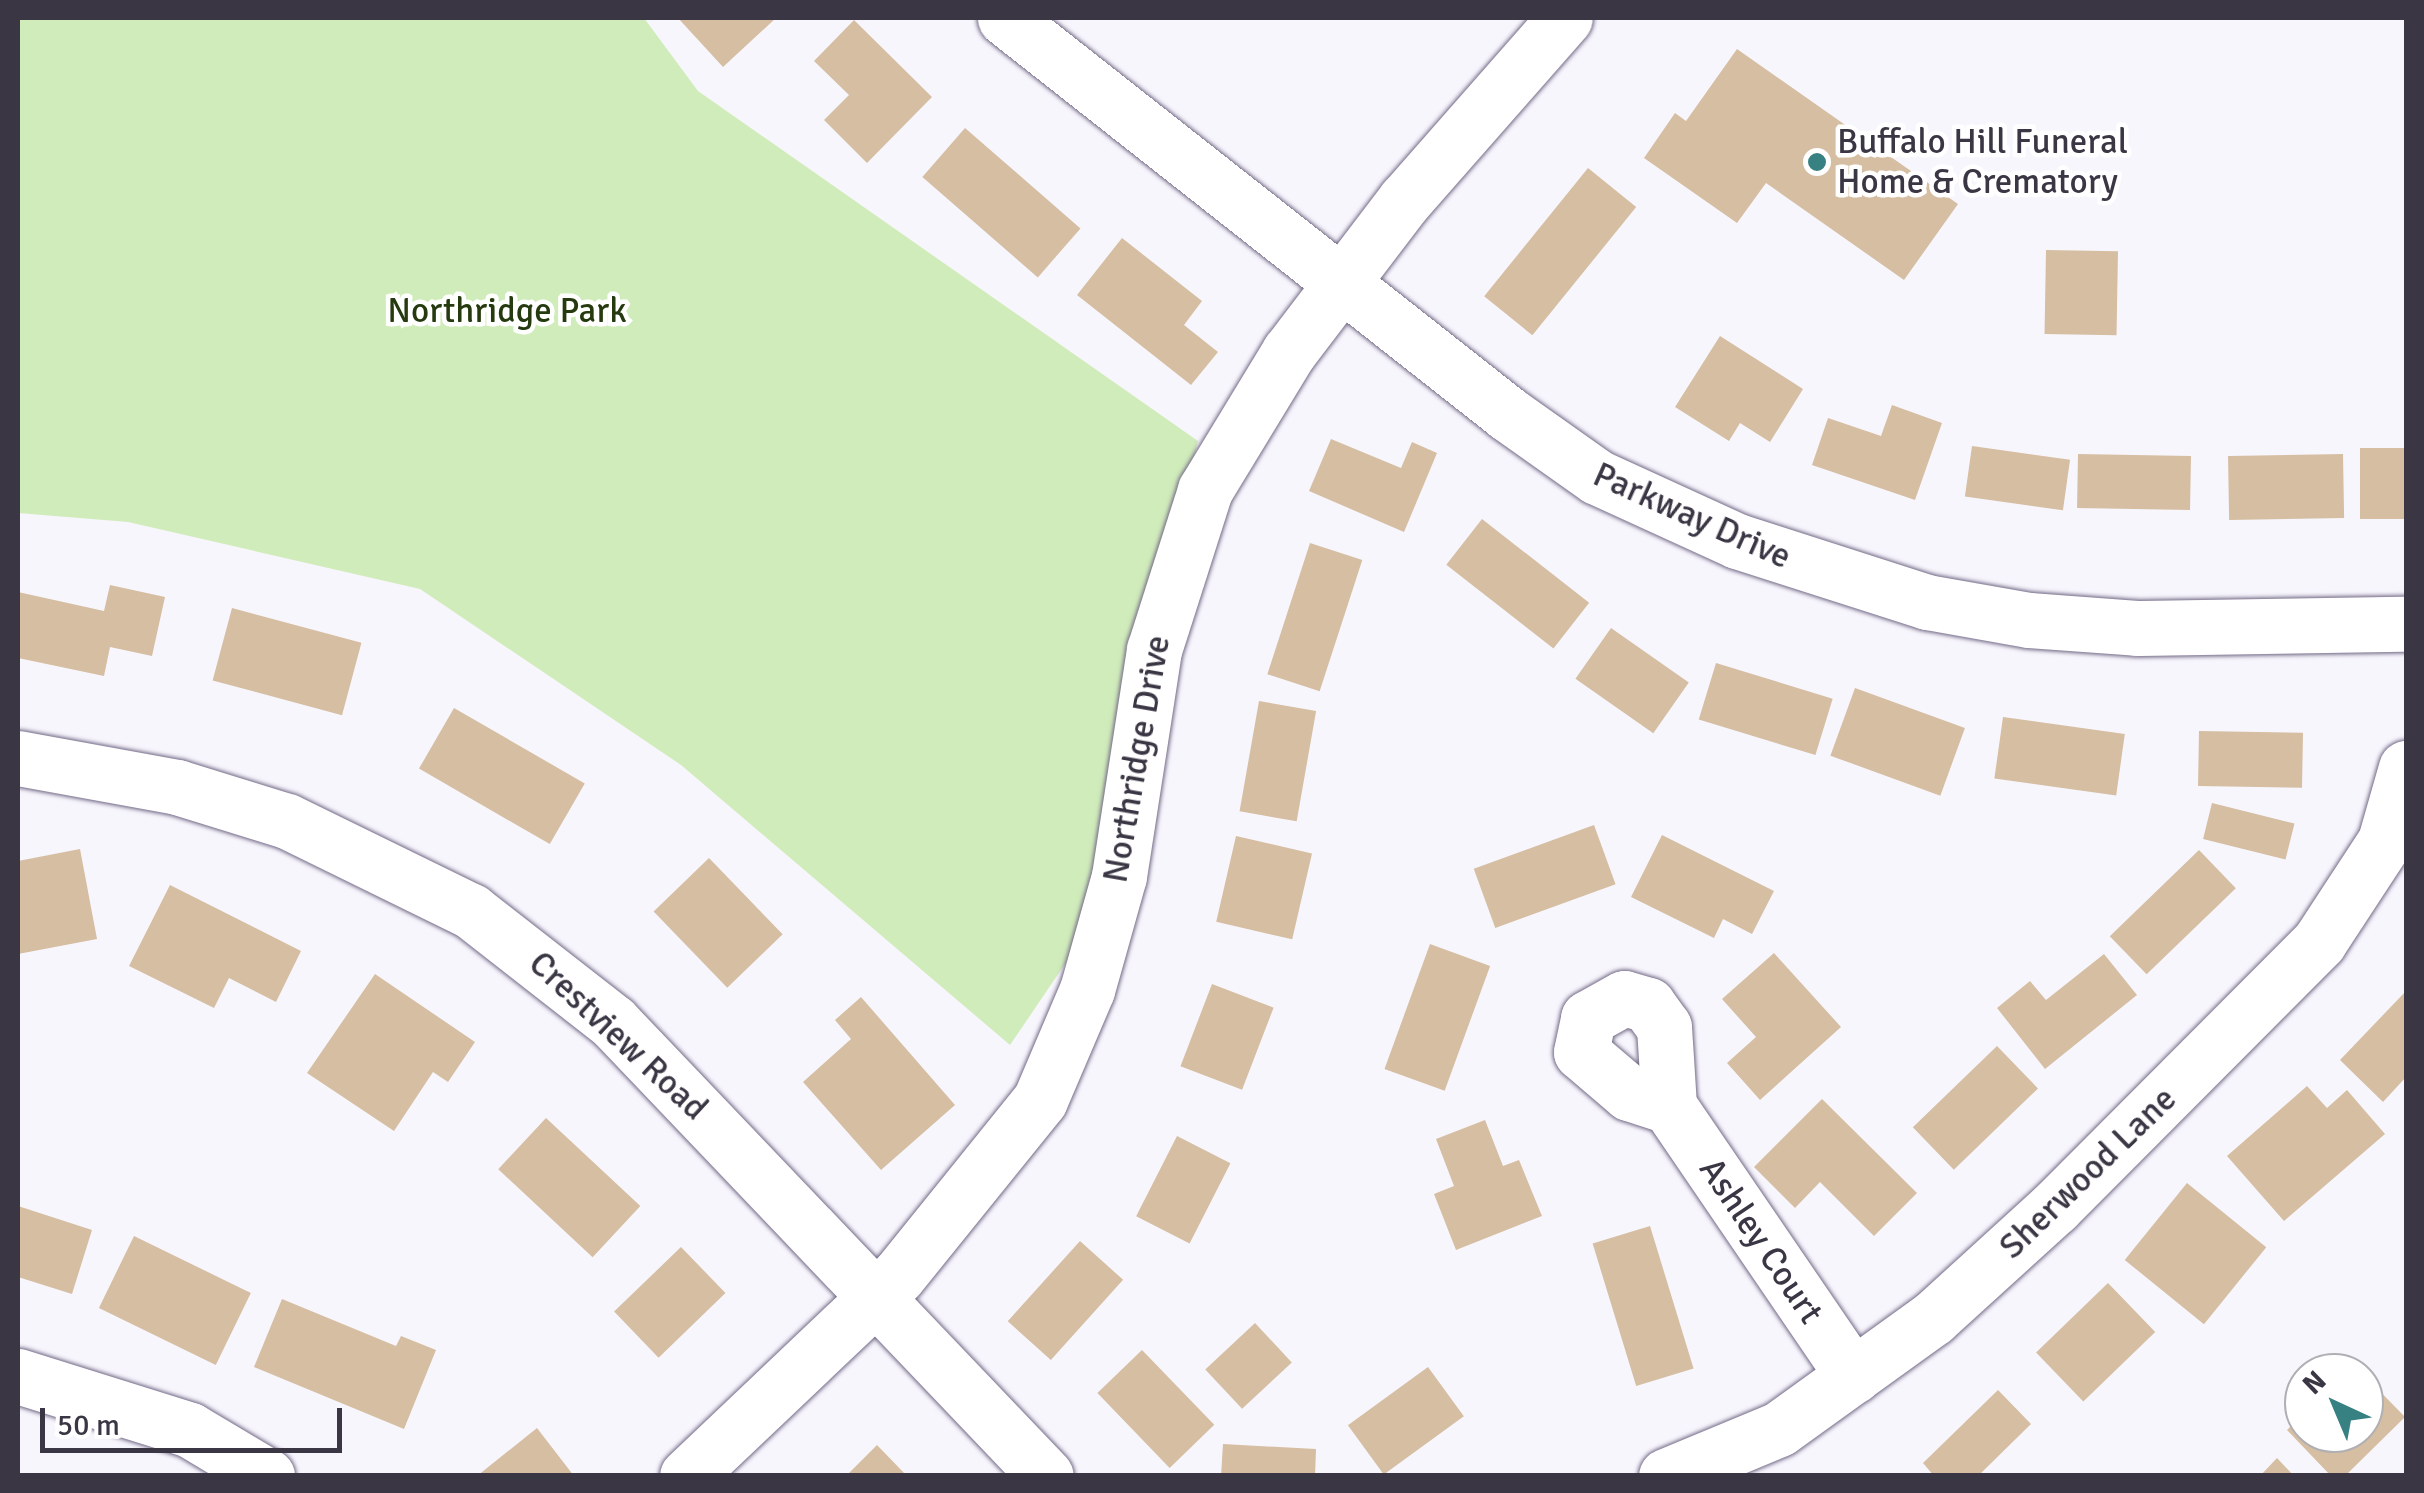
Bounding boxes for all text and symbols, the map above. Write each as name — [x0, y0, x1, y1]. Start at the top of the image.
place label: Buffalo Hill Funeral Home & Crematory — [1837, 121, 2128, 203]
marker: Buffalo Hill Funeral Home & Crematory — [1806, 151, 1828, 173]
park label: Northridge Park — [387, 290, 627, 332]
street label: Parkway Drive — [1587, 454, 1797, 578]
street label: Northridge Drive — [1095, 632, 1179, 886]
street label: Crestview Road — [520, 943, 716, 1129]
street label: Sherwood Lane — [1991, 1078, 2185, 1268]
street label: Ashley Court — [1690, 1150, 1832, 1332]
north arrow — [2284, 1353, 2384, 1453]
text: N — [2296, 1364, 2333, 1402]
scale bar — [45, 1388, 348, 1450]
text: 50 m — [57, 1407, 120, 1444]

